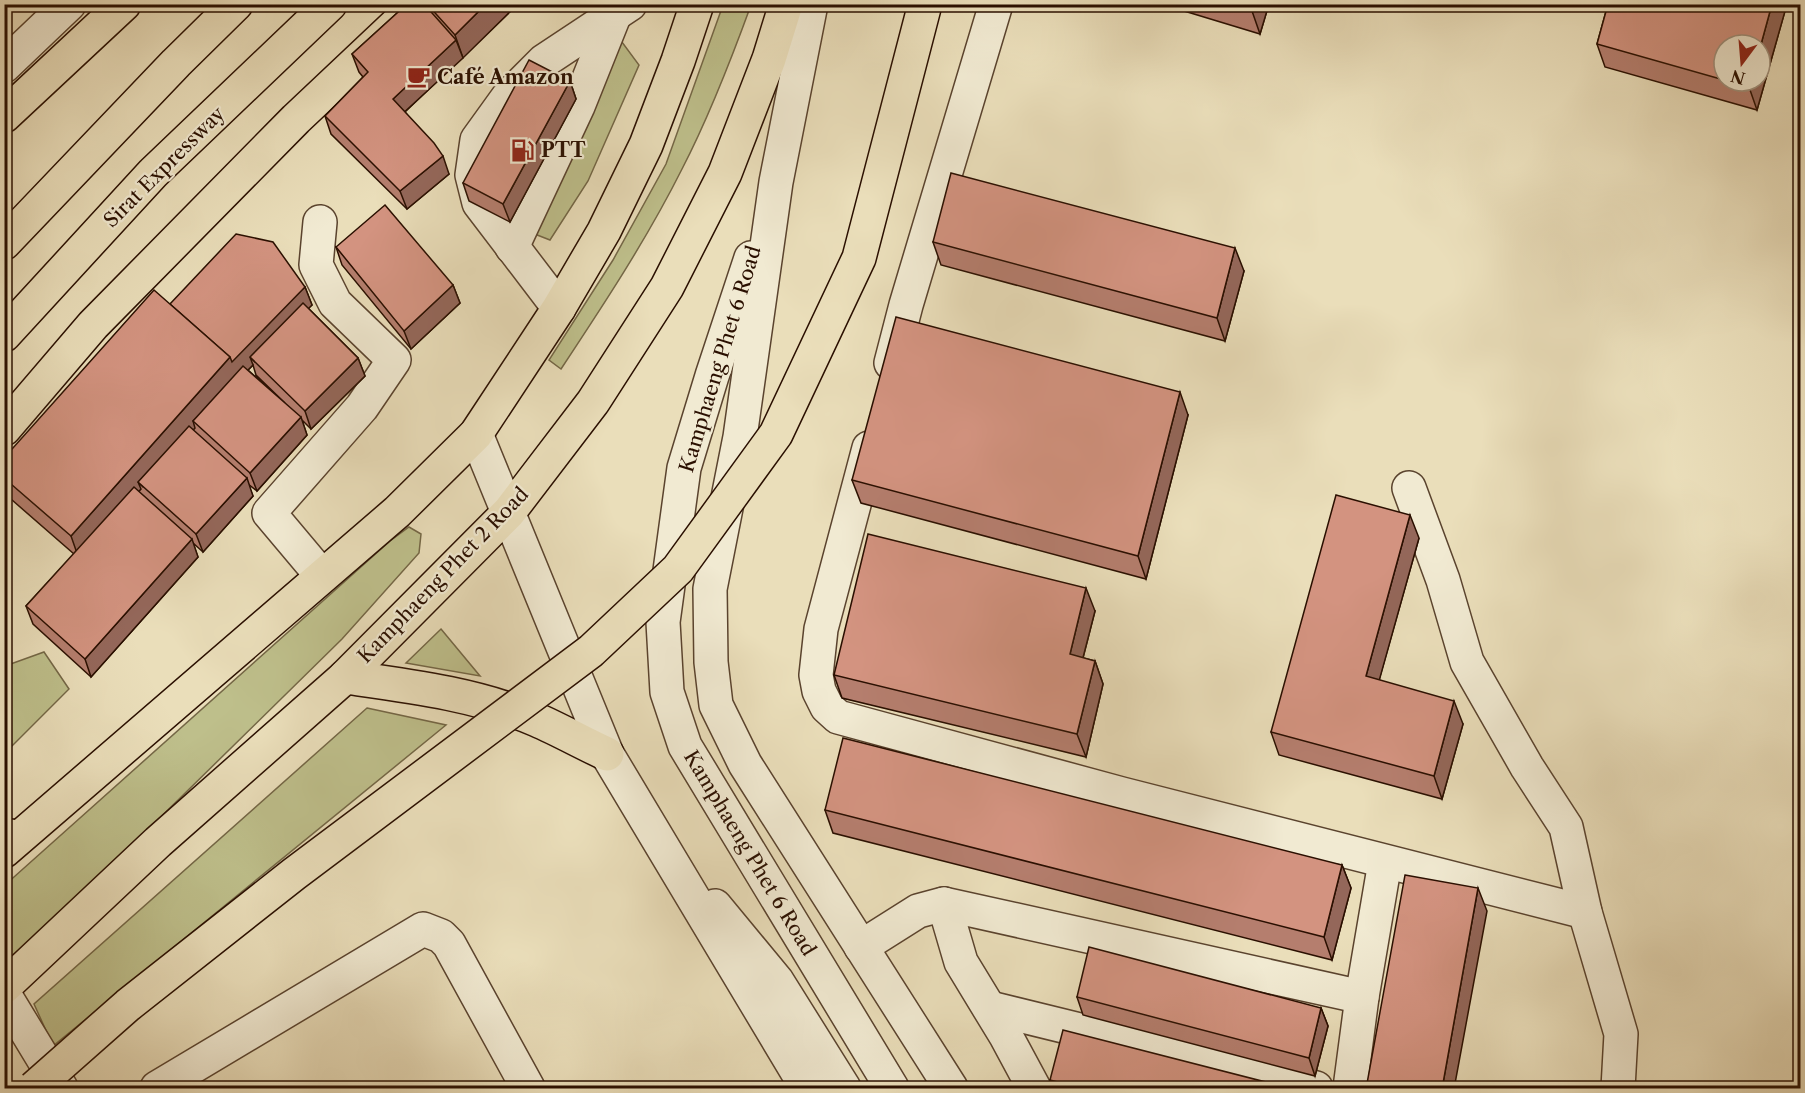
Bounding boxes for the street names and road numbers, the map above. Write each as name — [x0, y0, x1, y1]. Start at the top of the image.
street label: Sirat Expressway — [99, 101, 230, 232]
street label: Kamphaeng Phet 6 Road — [674, 243, 766, 475]
street label: Kamphaeng Phet 2 Road — [353, 482, 533, 668]
street label: Kamphaeng Phet 6 Road — [679, 746, 821, 960]

